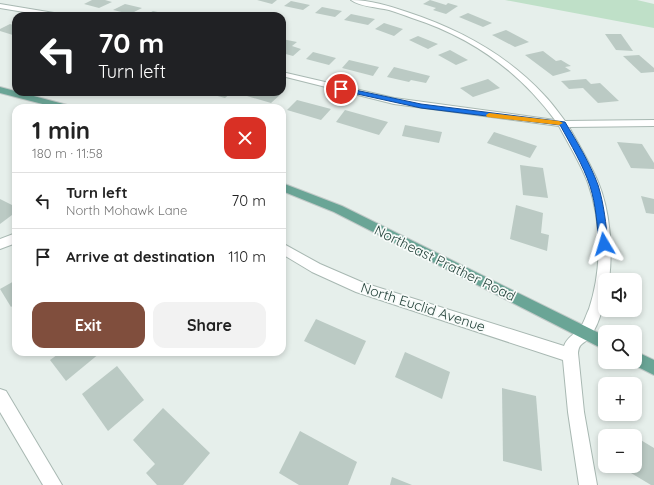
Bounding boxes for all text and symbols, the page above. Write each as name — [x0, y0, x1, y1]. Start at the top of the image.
text: 70 m — [98, 25, 164, 60]
icon: left — [32, 28, 84, 80]
text: Turn left — [98, 60, 166, 83]
pin — [324, 72, 358, 106]
icon: arrive — [330, 78, 352, 100]
text: 1 min — [32, 115, 90, 145]
button: close — [224, 117, 266, 159]
text: 180 m · 11:58 — [32, 145, 103, 161]
text: Turn left — [66, 183, 128, 202]
icon: left — [32, 190, 54, 212]
text: 70 m — [232, 191, 266, 210]
text: North Mohawk Lane — [66, 202, 187, 218]
street label: Northeast Prather Road — [371, 221, 519, 305]
position arrow — [583, 223, 625, 265]
icon: arrive — [32, 246, 54, 268]
text: Arrive at destination — [66, 247, 215, 266]
text: 110 m — [228, 247, 266, 266]
map controls — [598, 273, 642, 473]
button: sound — [598, 273, 642, 317]
street label: North Euclid Avenue — [358, 278, 488, 336]
button: Exit — [32, 302, 145, 348]
button: Share — [153, 302, 266, 348]
button: search — [598, 325, 642, 369]
button: + — [598, 377, 642, 421]
button: − — [598, 429, 642, 473]

